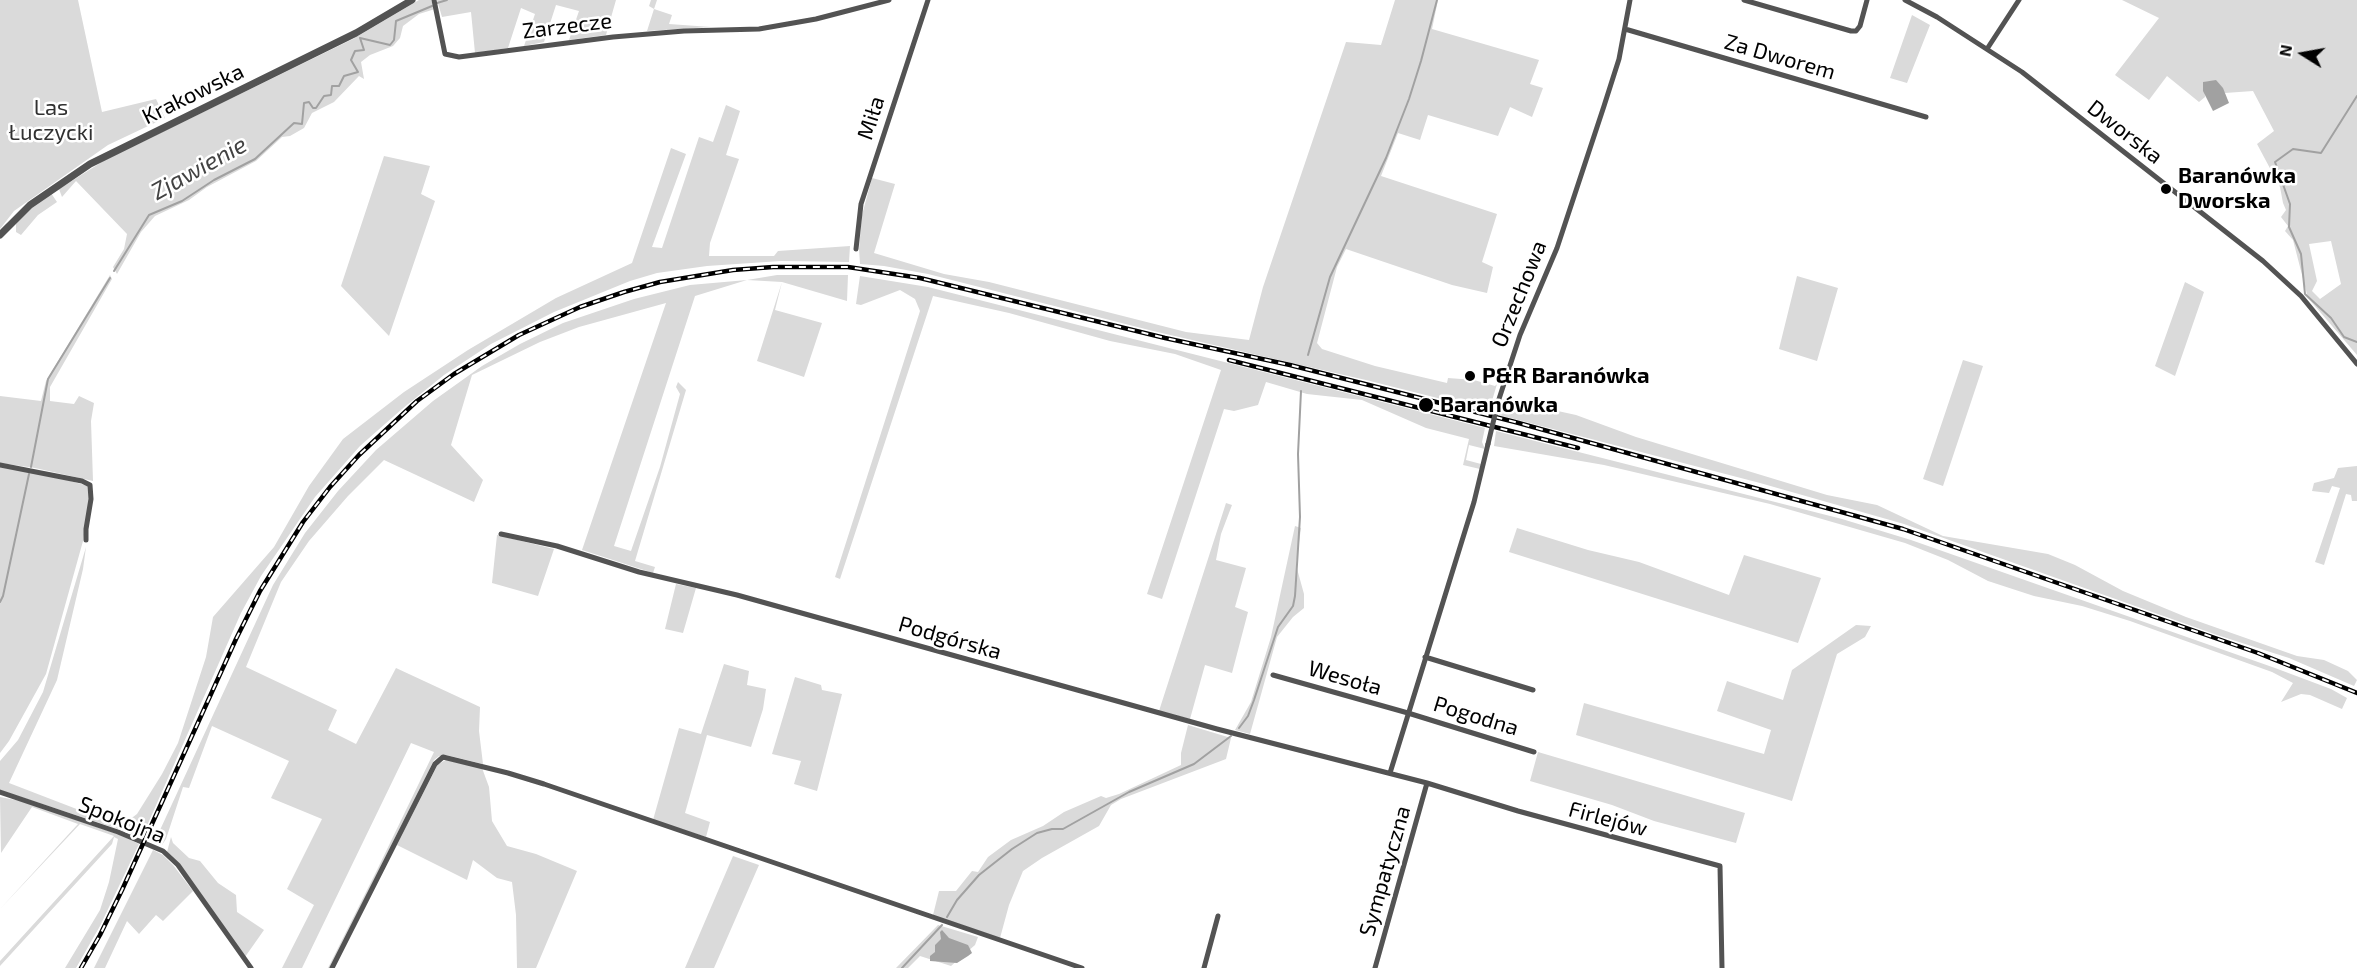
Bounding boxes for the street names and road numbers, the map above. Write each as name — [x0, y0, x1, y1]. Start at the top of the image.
street label: Zarzecze — [521, 7, 613, 45]
street label: Za Dworem — [1721, 29, 1839, 85]
street label: Krakowska — [138, 58, 248, 130]
street label: Miła — [852, 93, 890, 143]
street label: Dworska — [2082, 94, 2168, 170]
street label: Orzechowa — [1486, 237, 1552, 351]
street label: Podgórska — [895, 611, 1005, 665]
street label: Wesoła — [1305, 655, 1385, 701]
street label: Pogodna — [1430, 691, 1522, 741]
street label: Spokojna — [75, 791, 169, 849]
street label: Firlejów — [1566, 796, 1650, 842]
street label: Sympatyczna — [1354, 803, 1416, 939]

